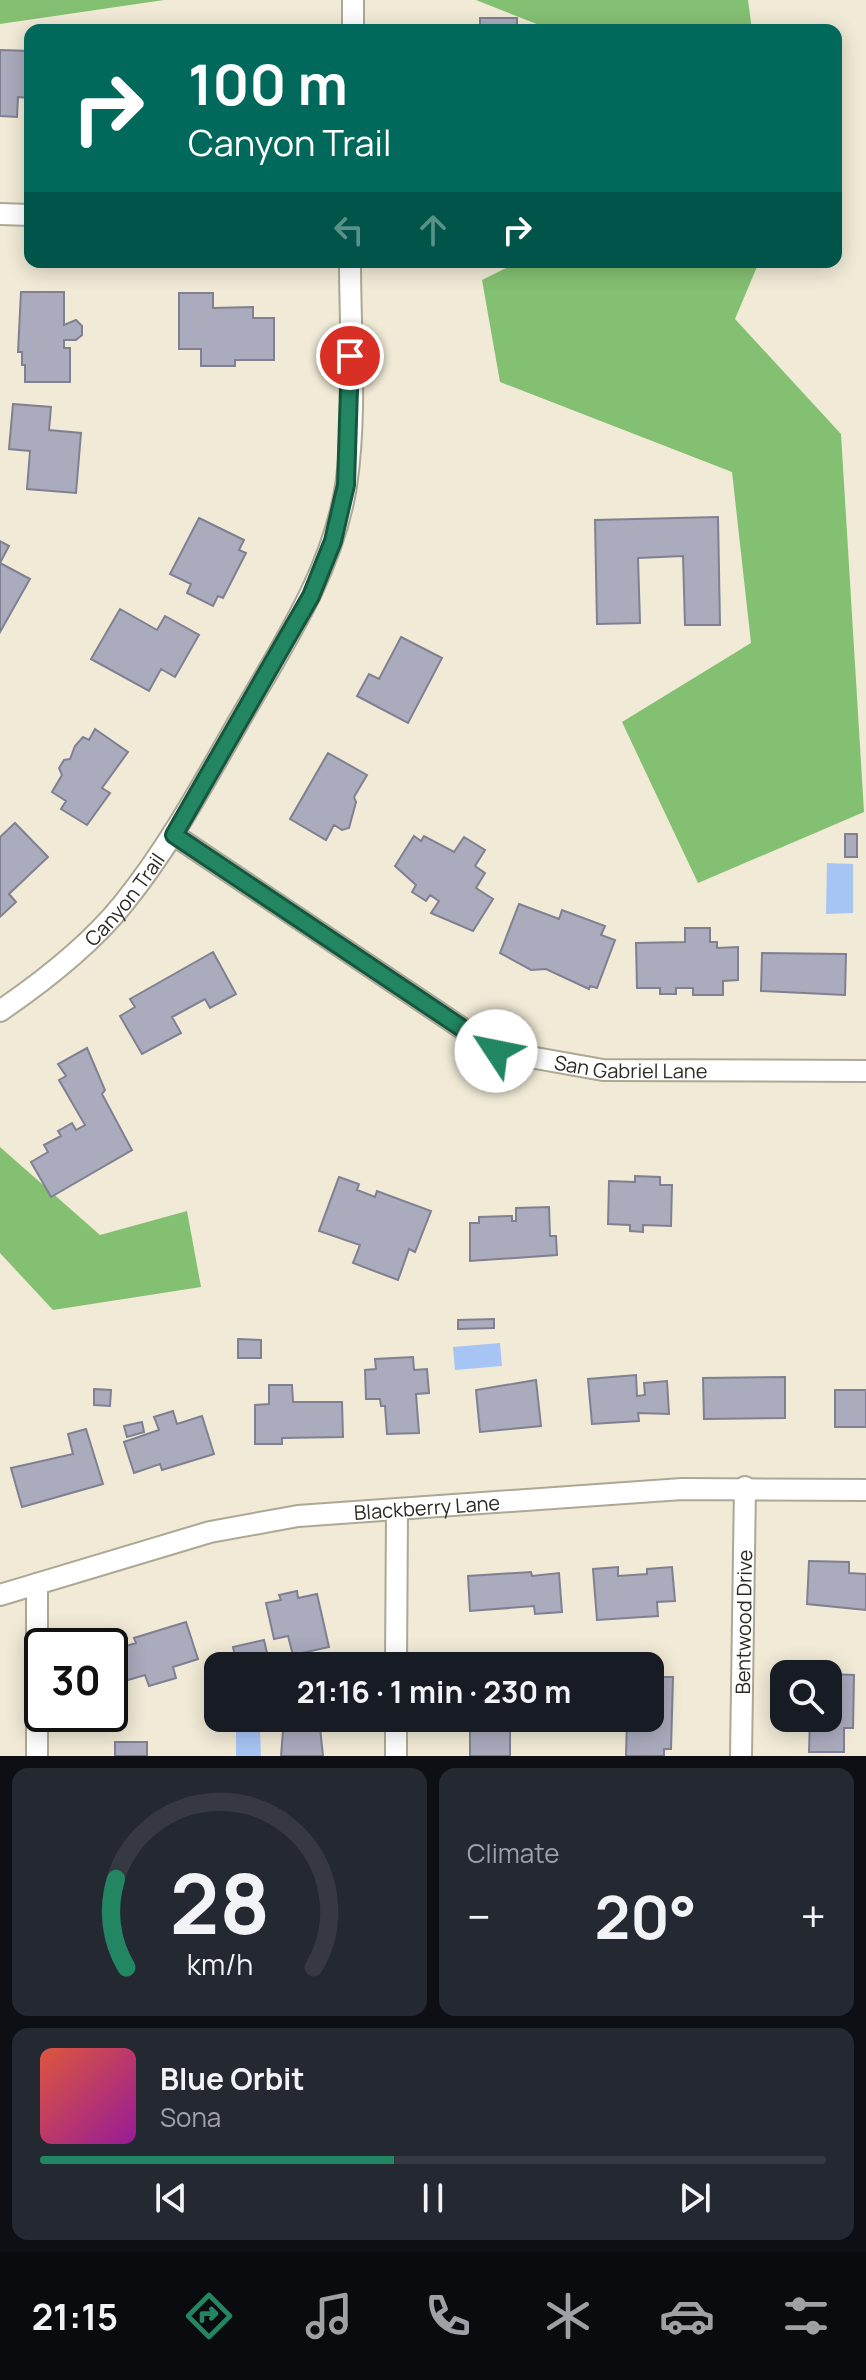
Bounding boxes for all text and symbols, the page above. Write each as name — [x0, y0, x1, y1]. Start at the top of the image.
text: 100 m — [188, 45, 348, 122]
icon: right — [56, 56, 160, 160]
text: Canyon Trail — [188, 118, 391, 167]
icon: left — [327, 208, 371, 252]
icon: ahead — [411, 208, 455, 252]
icon: right — [495, 208, 539, 252]
pin — [316, 322, 384, 390]
icon: arrive — [328, 334, 372, 378]
street label: Canyon Trail — [78, 847, 170, 952]
position arrow — [454, 1009, 538, 1093]
street label: San Gabriel Lane — [552, 1048, 707, 1084]
street label: Blackberry Lane — [353, 1488, 501, 1526]
street label: Bentwood Drive — [728, 1549, 758, 1695]
speed limit sign: 30 — [24, 1628, 128, 1732]
map controls — [770, 1660, 842, 1732]
button: search — [770, 1660, 842, 1732]
text: 21:16 · 1 min · 230 m — [297, 1671, 571, 1712]
text: Climate — [467, 1835, 559, 1871]
text: 28 — [169, 1845, 270, 1959]
text: 20° — [595, 1875, 697, 1957]
text: − — [467, 1886, 491, 1946]
text: + — [801, 1886, 826, 1946]
text: km/h — [186, 1945, 253, 1984]
text: Blue Orbit — [160, 2058, 305, 2099]
text: Sona — [160, 2099, 221, 2135]
icon: previous — [149, 2176, 193, 2220]
icon: pause — [411, 2176, 455, 2220]
icon: next — [673, 2176, 717, 2220]
icon: directions — [181, 2288, 237, 2344]
icon: music — [301, 2288, 357, 2344]
icon: phone — [420, 2288, 476, 2344]
icon: climate — [540, 2288, 596, 2344]
icon: car — [659, 2288, 715, 2344]
icon: filters — [778, 2288, 834, 2344]
text: 21:15 — [32, 2292, 118, 2341]

